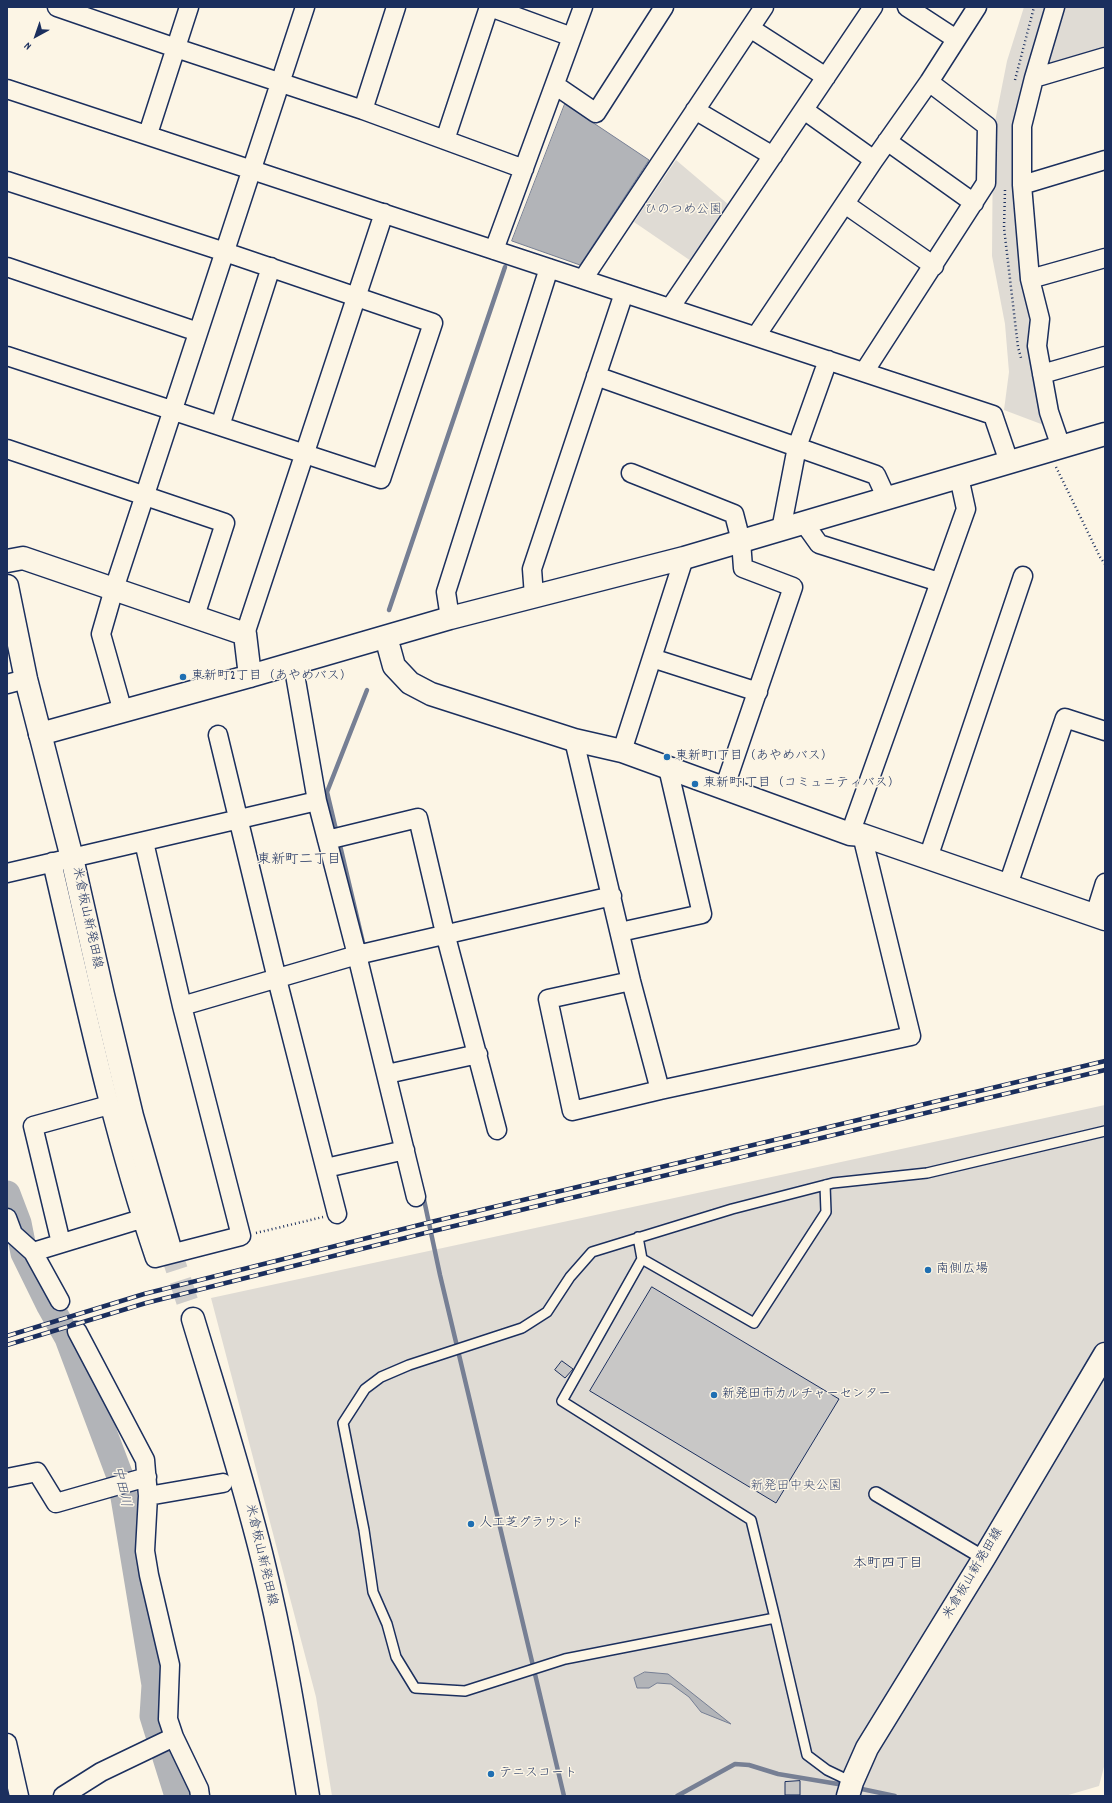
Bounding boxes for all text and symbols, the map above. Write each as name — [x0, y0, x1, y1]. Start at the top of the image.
north arrow — [16, 16, 56, 56]
text: N — [21, 37, 36, 53]
park label: ひのつめ公園 — [644, 203, 722, 219]
place label: 東新町2丁目（あやめバス） — [191, 669, 353, 685]
marker: 東新町2丁目（あやめバス） — [178, 672, 188, 682]
place label: 東新町1丁目（あやめバス） — [675, 749, 834, 765]
marker: 東新町1丁目（あやめバス） — [662, 752, 672, 762]
place label: 東新町1丁目（コミュニティバス） — [703, 776, 901, 792]
marker: 東新町1丁目（コミュニティバス） — [690, 779, 700, 789]
district label: 東新町二丁目 — [257, 853, 341, 869]
street label: 米倉板山新発田線 — [68, 866, 104, 970]
place label: 南側広場 — [936, 1262, 988, 1278]
marker: 南側広場 — [923, 1265, 933, 1275]
place label: 新発田市カルチャーセンター — [722, 1387, 891, 1403]
marker: 新発田市カルチャーセンター — [709, 1390, 719, 1400]
water label: 中田川 — [107, 1465, 133, 1509]
park label: 新発田中央公園 — [751, 1479, 841, 1495]
street label: 米倉板山新発田線 — [241, 1503, 279, 1607]
place label: 人工芝グラウンド — [479, 1516, 583, 1532]
marker: 人工芝グラウンド — [466, 1519, 476, 1529]
street label: 米倉板山新発田線 — [941, 1525, 1007, 1623]
district label: 本町四丁目 — [853, 1557, 923, 1573]
place label: テニスコート — [499, 1766, 577, 1782]
marker: テニスコート — [486, 1769, 496, 1779]

